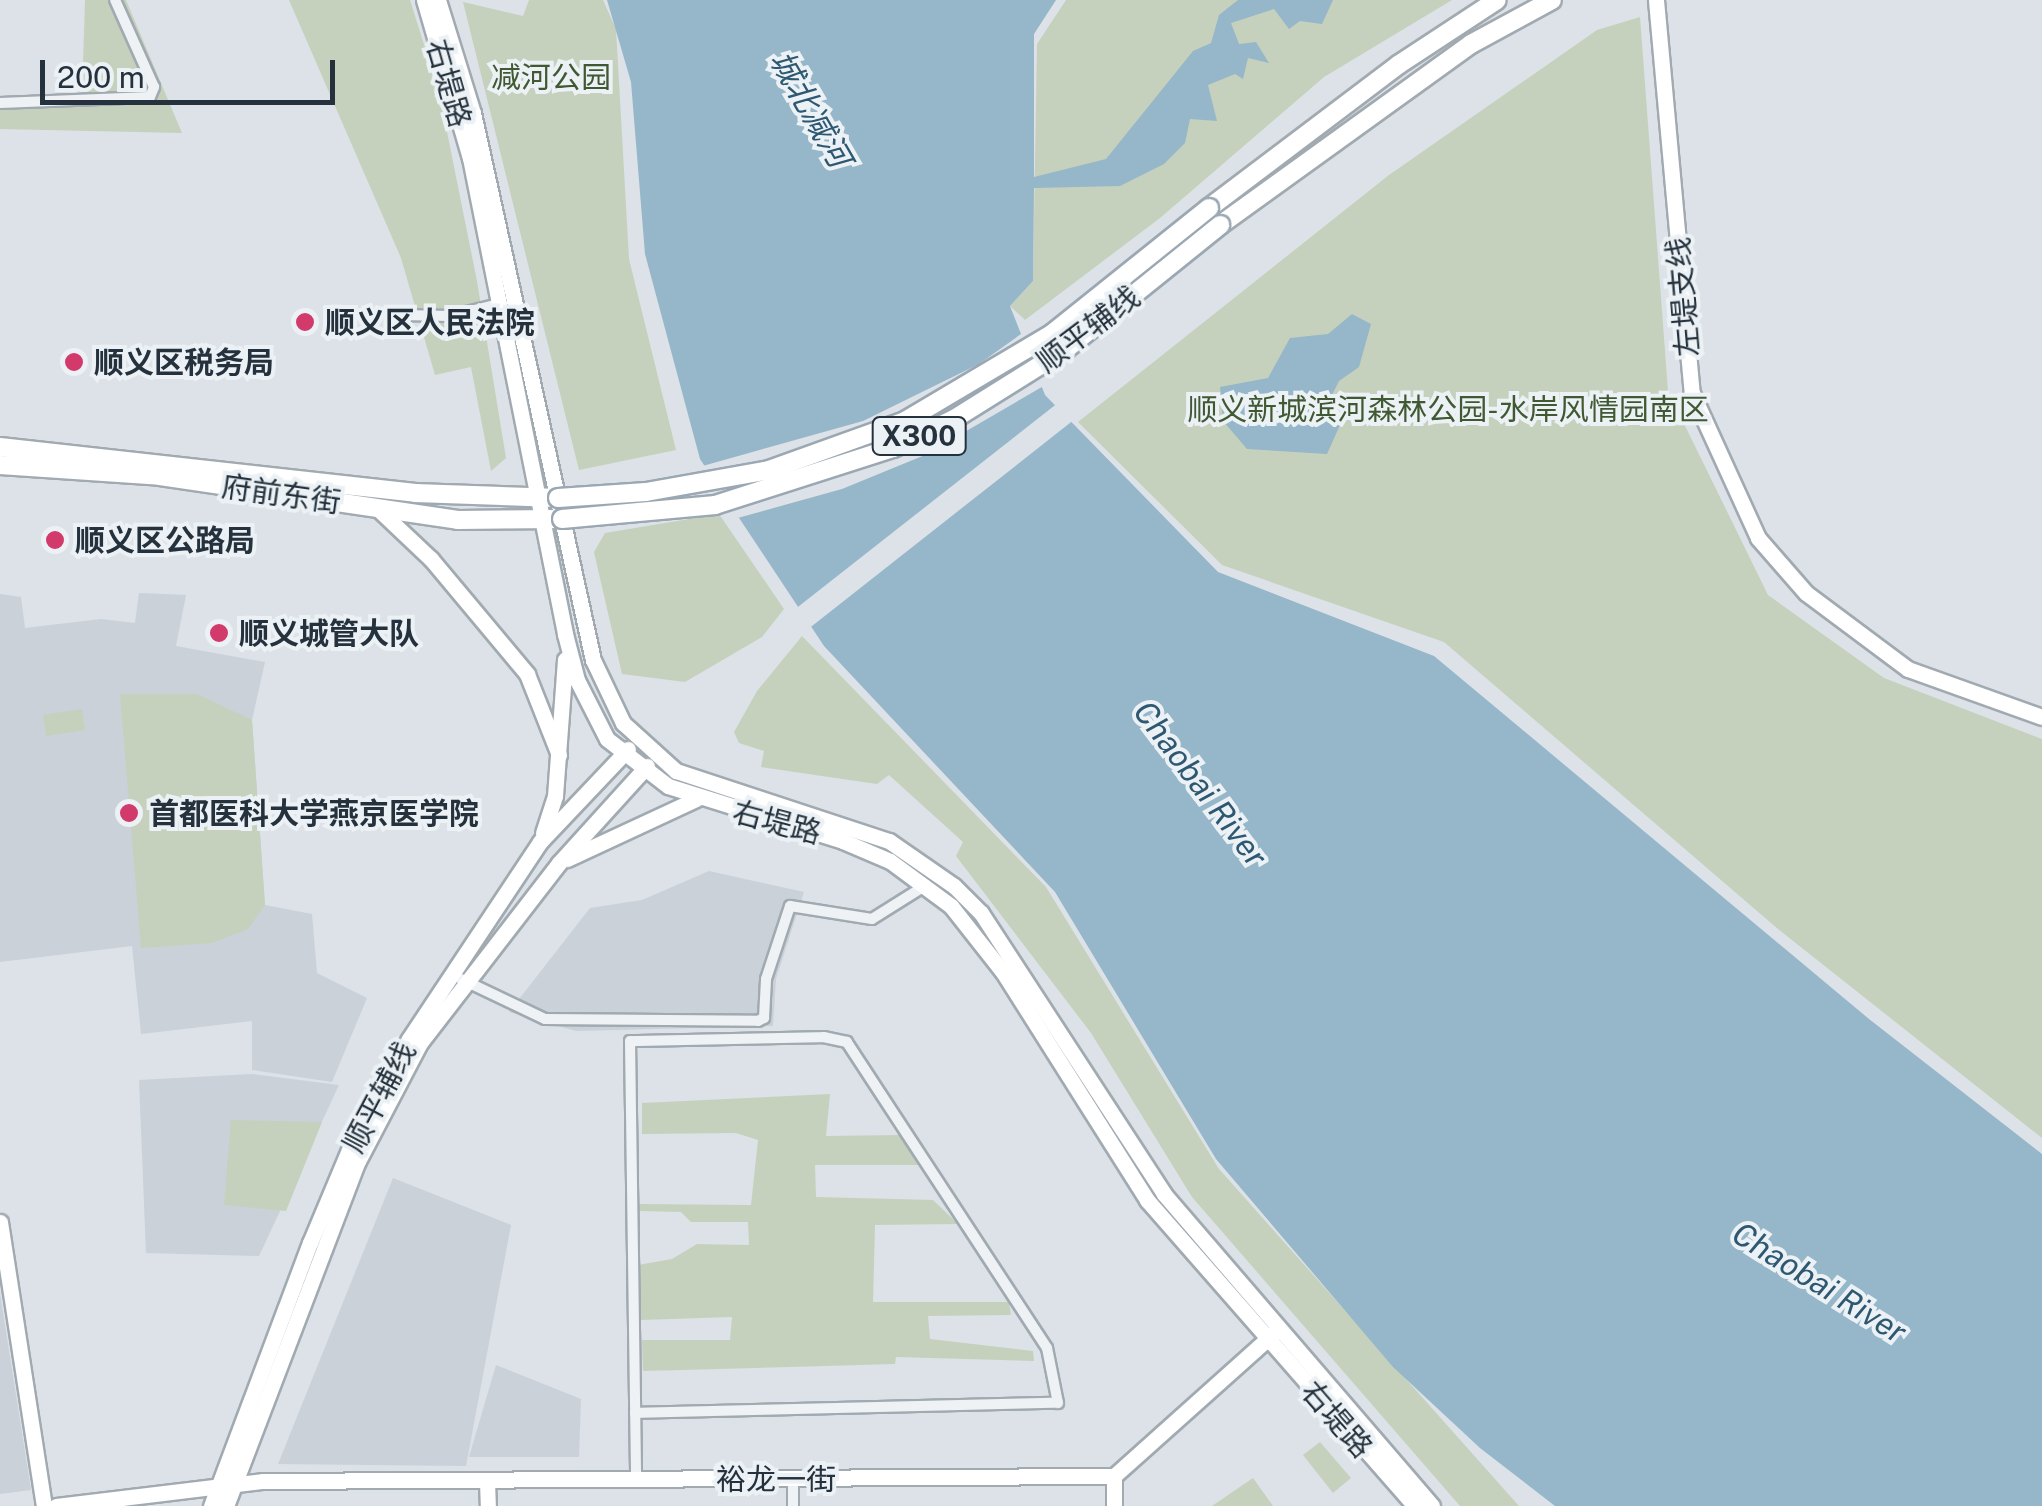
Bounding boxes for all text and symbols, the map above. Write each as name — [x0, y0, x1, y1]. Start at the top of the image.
street label: 右堤路 — [419, 35, 479, 131]
scale bar — [45, 40, 340, 102]
water label: 城北减河 — [761, 44, 859, 174]
text: 200 m — [57, 59, 145, 95]
park label: 减河公园 — [491, 59, 611, 95]
street label: 左堤支线 — [1660, 236, 1706, 358]
street label: 顺平辅线 — [1029, 279, 1147, 379]
place label: 顺义区人民法院 — [325, 304, 535, 340]
marker: 顺义区人民法院 — [294, 311, 316, 333]
place label: 顺义区税务局 — [94, 344, 274, 380]
marker: 顺义区税务局 — [63, 351, 85, 373]
park label: 顺义新城滨河森林公园-水岸风情园南区 — [1187, 391, 1709, 427]
road number: X300 — [872, 413, 966, 459]
street label: 府前东街 — [219, 468, 343, 520]
place label: 顺义区公路局 — [75, 522, 255, 558]
marker: 顺义区公路局 — [44, 529, 66, 551]
place label: 顺义城管大队 — [239, 615, 419, 651]
marker: 顺义城管大队 — [208, 622, 230, 644]
water label: Chaobai River — [1125, 693, 1275, 875]
street label: 右堤路 — [729, 793, 825, 851]
place label: 首都医科大学燕京医学院 — [149, 795, 479, 831]
marker: 首都医科大学燕京医学院 — [118, 802, 140, 824]
street label: 顺平辅线 — [335, 1036, 423, 1158]
water label: Chaobai River — [1725, 1214, 1913, 1352]
street label: 右堤路 — [1294, 1373, 1380, 1465]
street label: 裕龙一街 — [716, 1461, 836, 1497]

